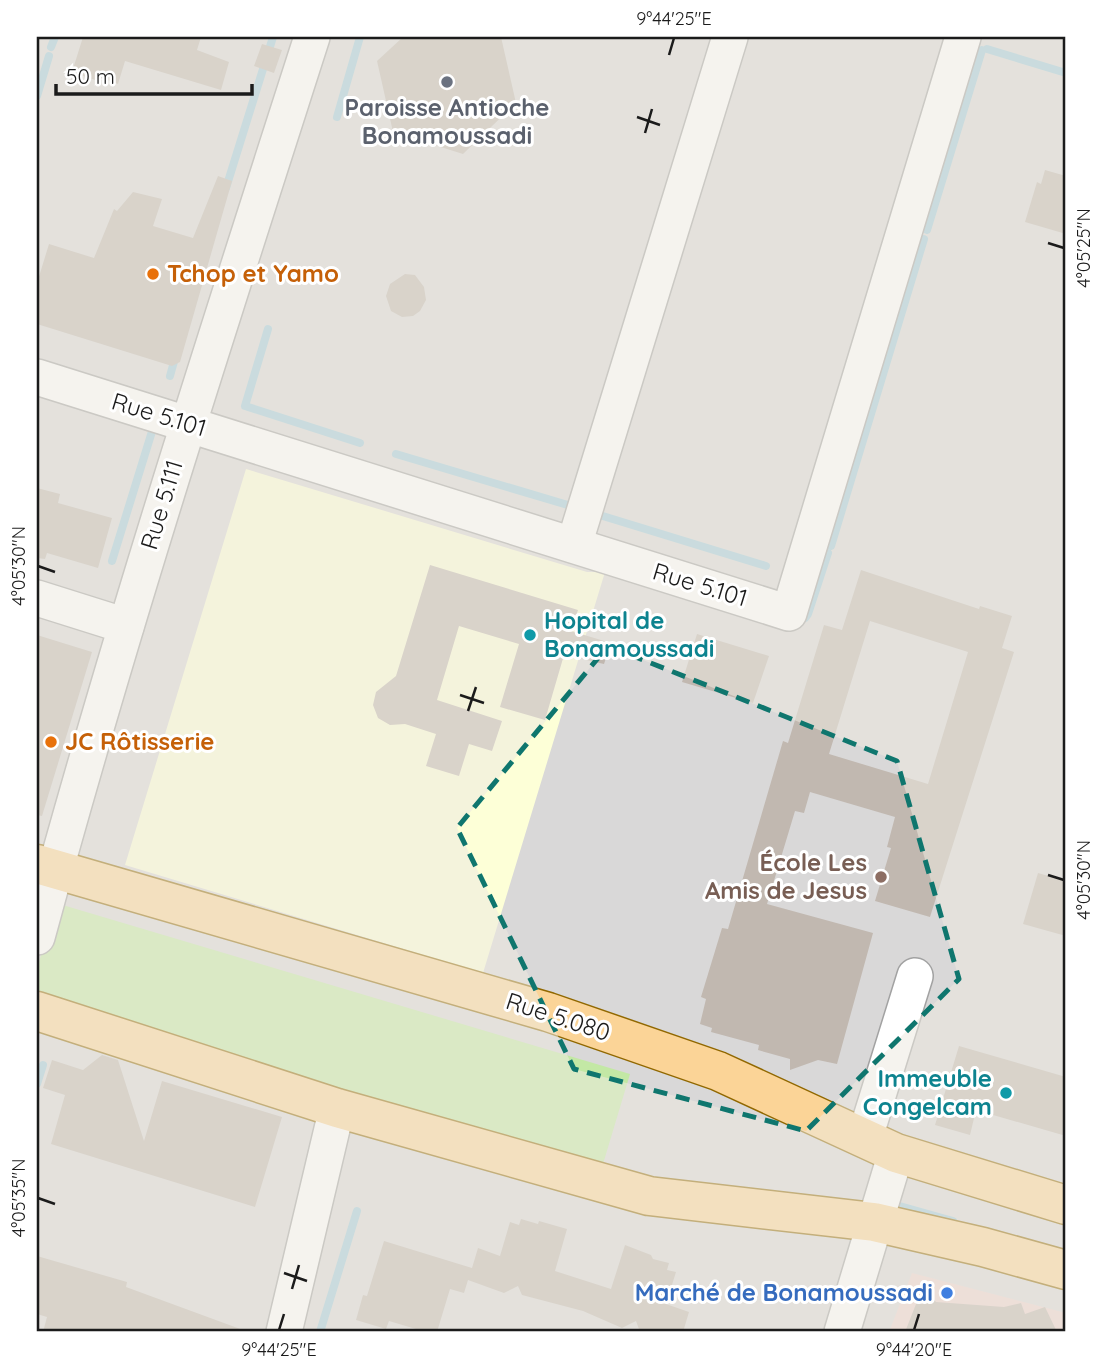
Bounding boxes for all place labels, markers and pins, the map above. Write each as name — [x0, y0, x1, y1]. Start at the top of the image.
marker: Paroisse Antioche Bonamoussadi — [439, 74, 455, 90]
place label: Paroisse Antioche Bonamoussadi — [345, 92, 549, 150]
place label: Tchop et Yamo — [167, 258, 339, 288]
marker: Tchop et Yamo — [145, 266, 161, 282]
place label: Hopital de Bonamoussadi — [544, 605, 714, 663]
marker: Hopital de Bonamoussadi — [522, 627, 538, 643]
place label: JC Rôtisserie — [65, 726, 215, 756]
marker: JC Rôtisserie — [43, 734, 59, 750]
place label: École Les Amis de Jesus — [705, 847, 867, 905]
marker: École Les Amis de Jesus — [873, 869, 889, 885]
place label: Immeuble Congelcam — [863, 1063, 992, 1121]
marker: Immeuble Congelcam — [998, 1085, 1014, 1101]
place label: Marché de Bonamoussadi — [635, 1277, 933, 1307]
marker: Marché de Bonamoussadi — [939, 1285, 955, 1301]

